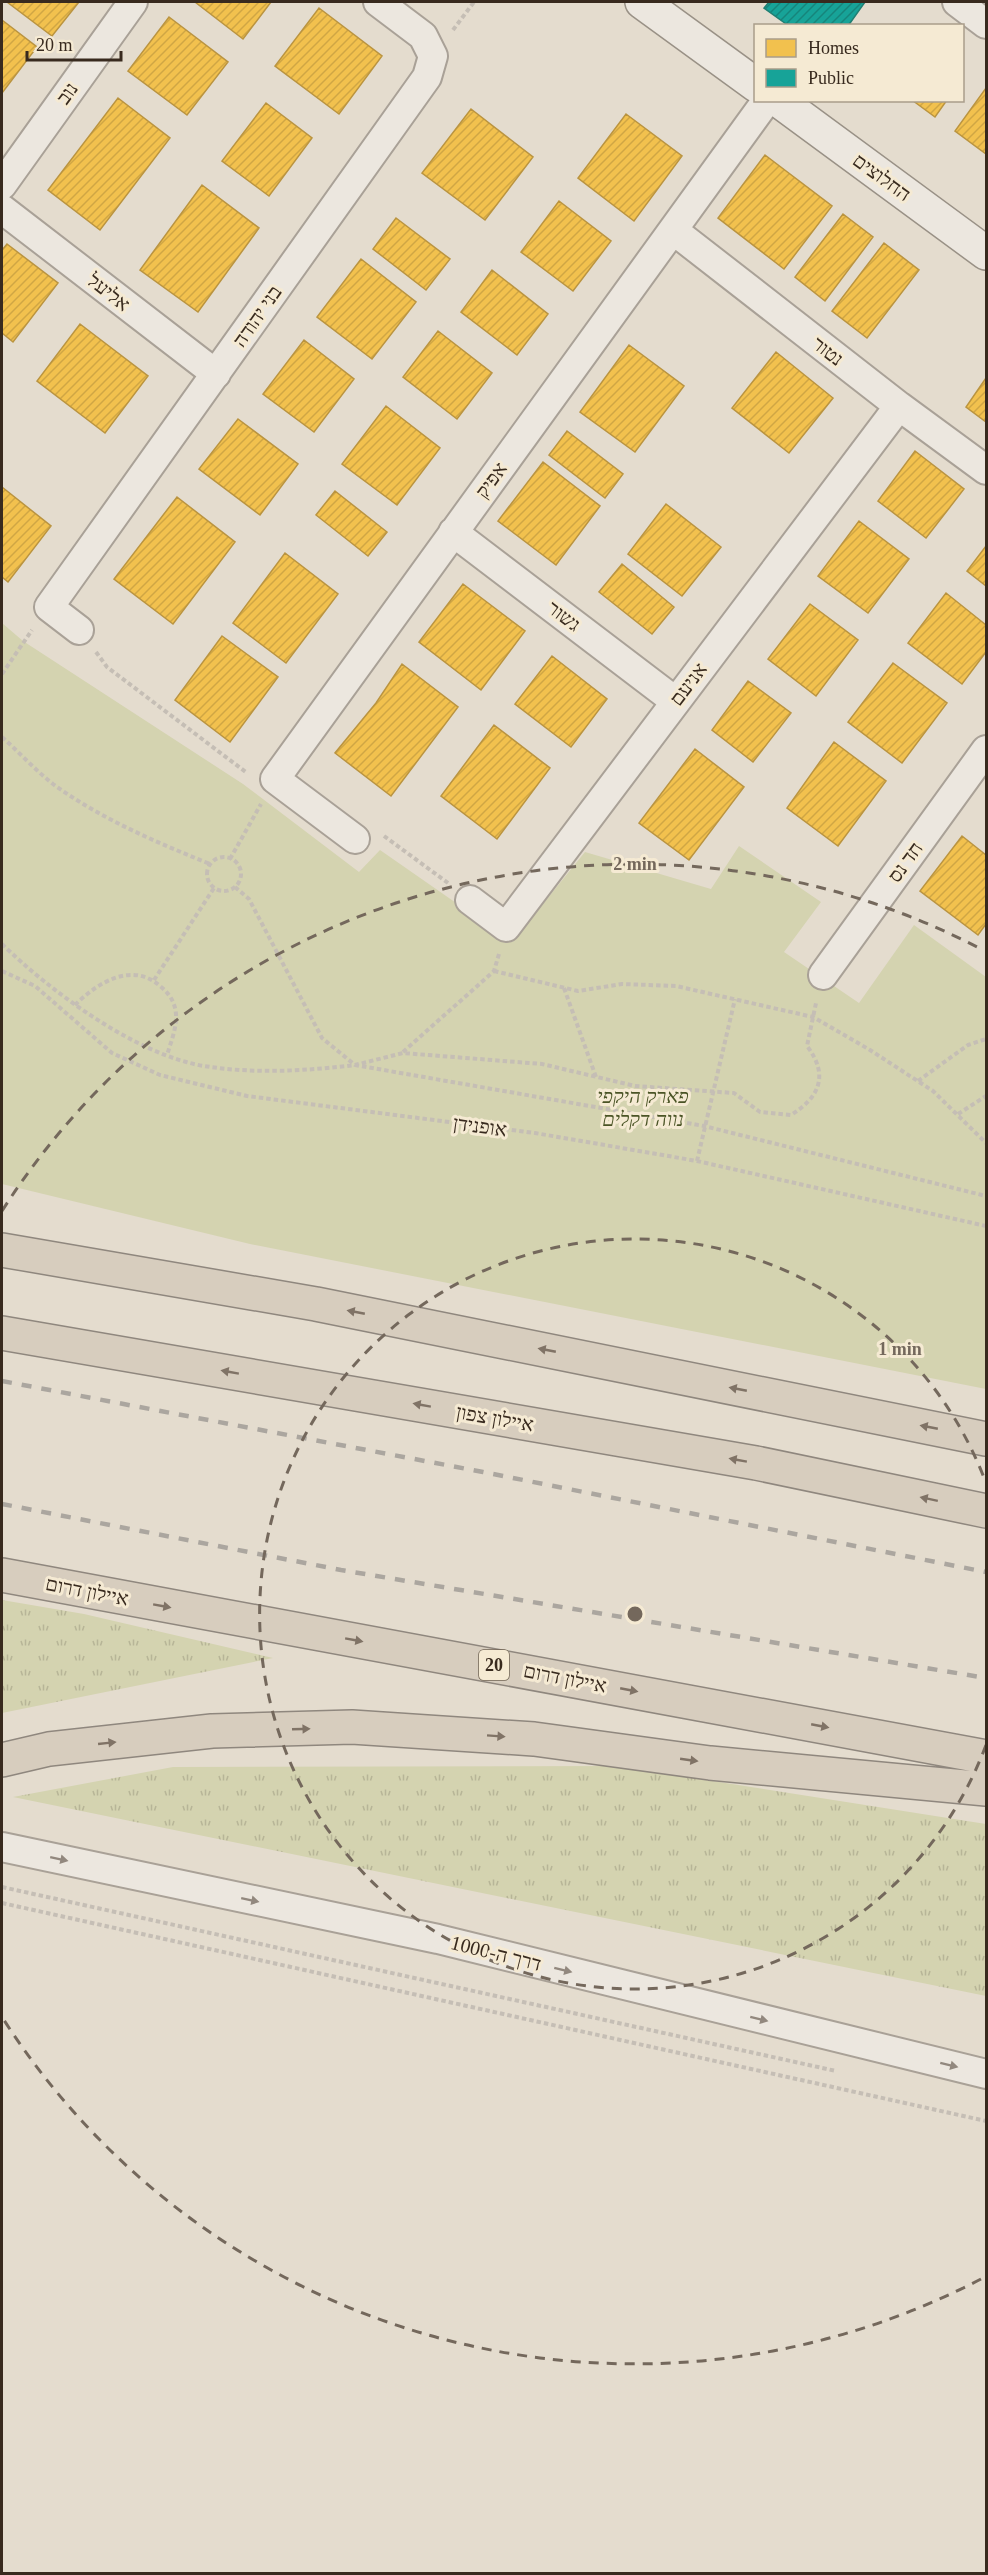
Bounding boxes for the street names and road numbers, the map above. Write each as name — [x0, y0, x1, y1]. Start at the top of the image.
street label: נוב — [52, 78, 82, 108]
street label: החלוצים — [849, 149, 915, 205]
street label: אליעל — [83, 268, 134, 315]
street label: בני יהודה — [228, 281, 286, 351]
street label: נטור — [808, 332, 848, 370]
street label: אפיק — [471, 458, 511, 502]
street label: גשור — [543, 596, 585, 636]
street label: אניעם — [665, 658, 711, 710]
street label: חד נס — [883, 838, 927, 886]
street label: אופנידן — [452, 1111, 508, 1141]
street label: איילון צפון — [455, 1400, 535, 1436]
street label: איילון דרום — [44, 1572, 130, 1610]
road number: 20 — [479, 1650, 509, 1680]
street label: איילון דרום — [522, 1659, 608, 1697]
street label: דרך ה-1000 — [448, 1931, 544, 1975]

